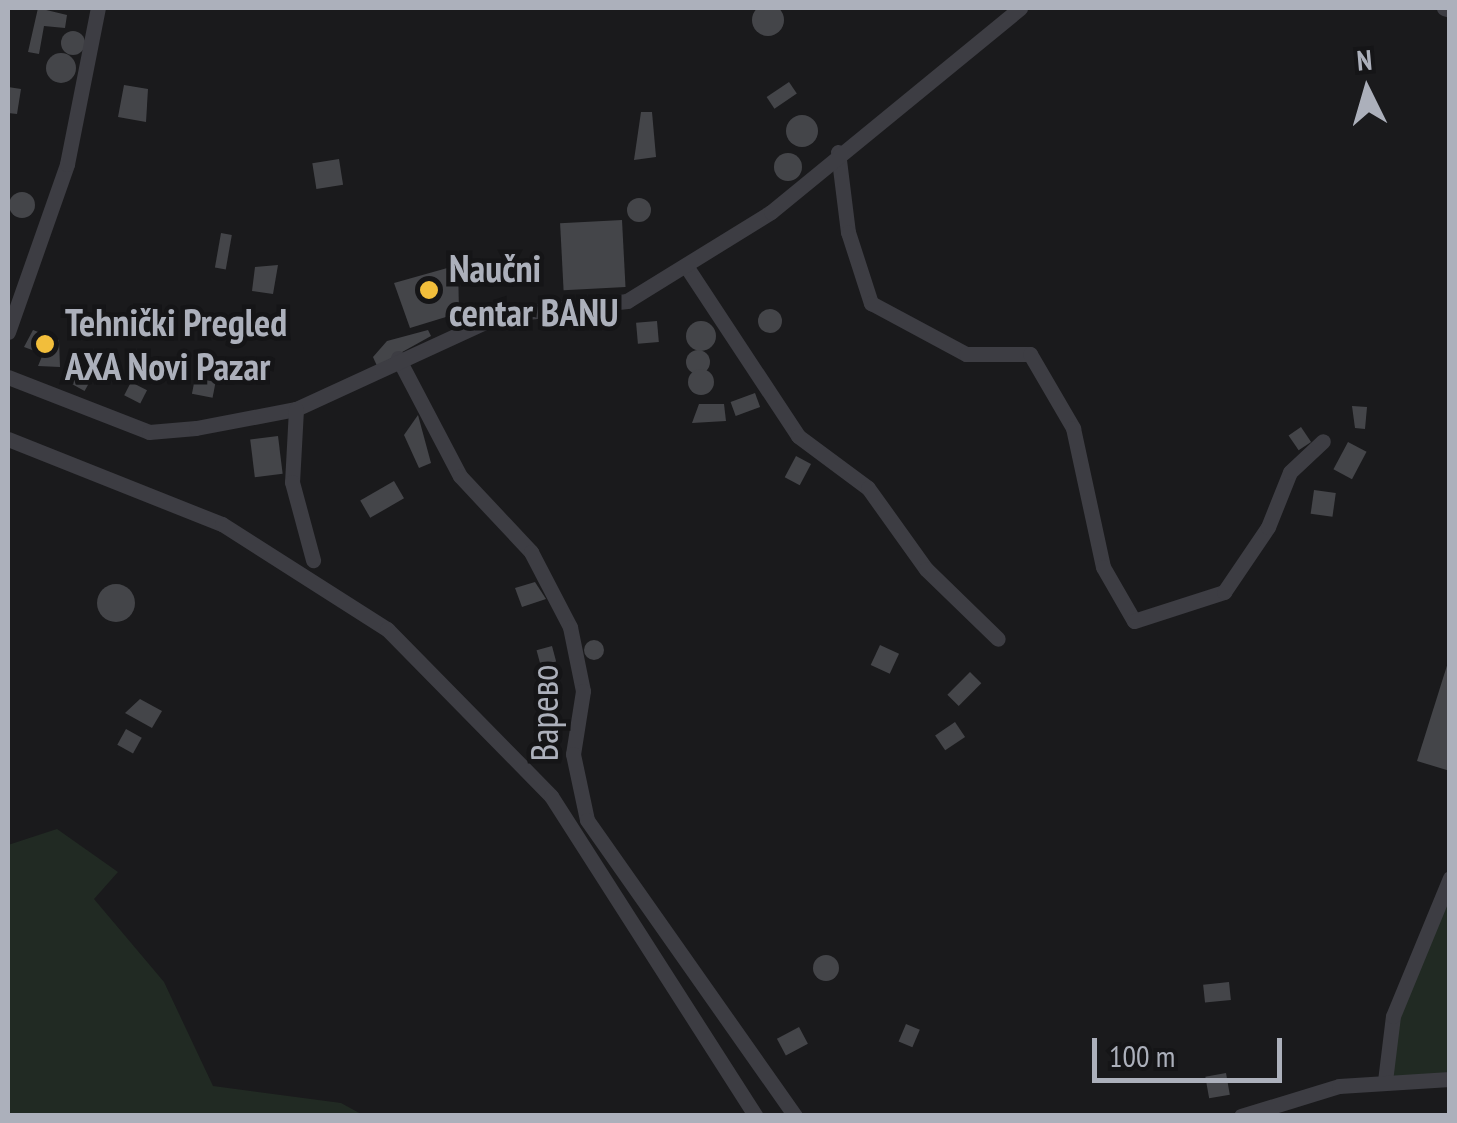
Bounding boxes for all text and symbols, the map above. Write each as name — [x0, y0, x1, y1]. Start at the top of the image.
north arrow — [1317, 40, 1417, 140]
text: N — [1355, 41, 1373, 79]
place label: Naučni centar BANU — [449, 245, 619, 334]
marker: Naučni centar BANU — [418, 279, 440, 301]
place label: Tehnički Pregled AXA Novi Pazar — [65, 299, 287, 388]
marker: Tehnički Pregled AXA Novi Pazar — [34, 333, 56, 355]
street label: Варево — [521, 664, 567, 762]
scale bar — [1097, 1018, 1287, 1080]
text: 100 m — [1109, 1036, 1175, 1075]

